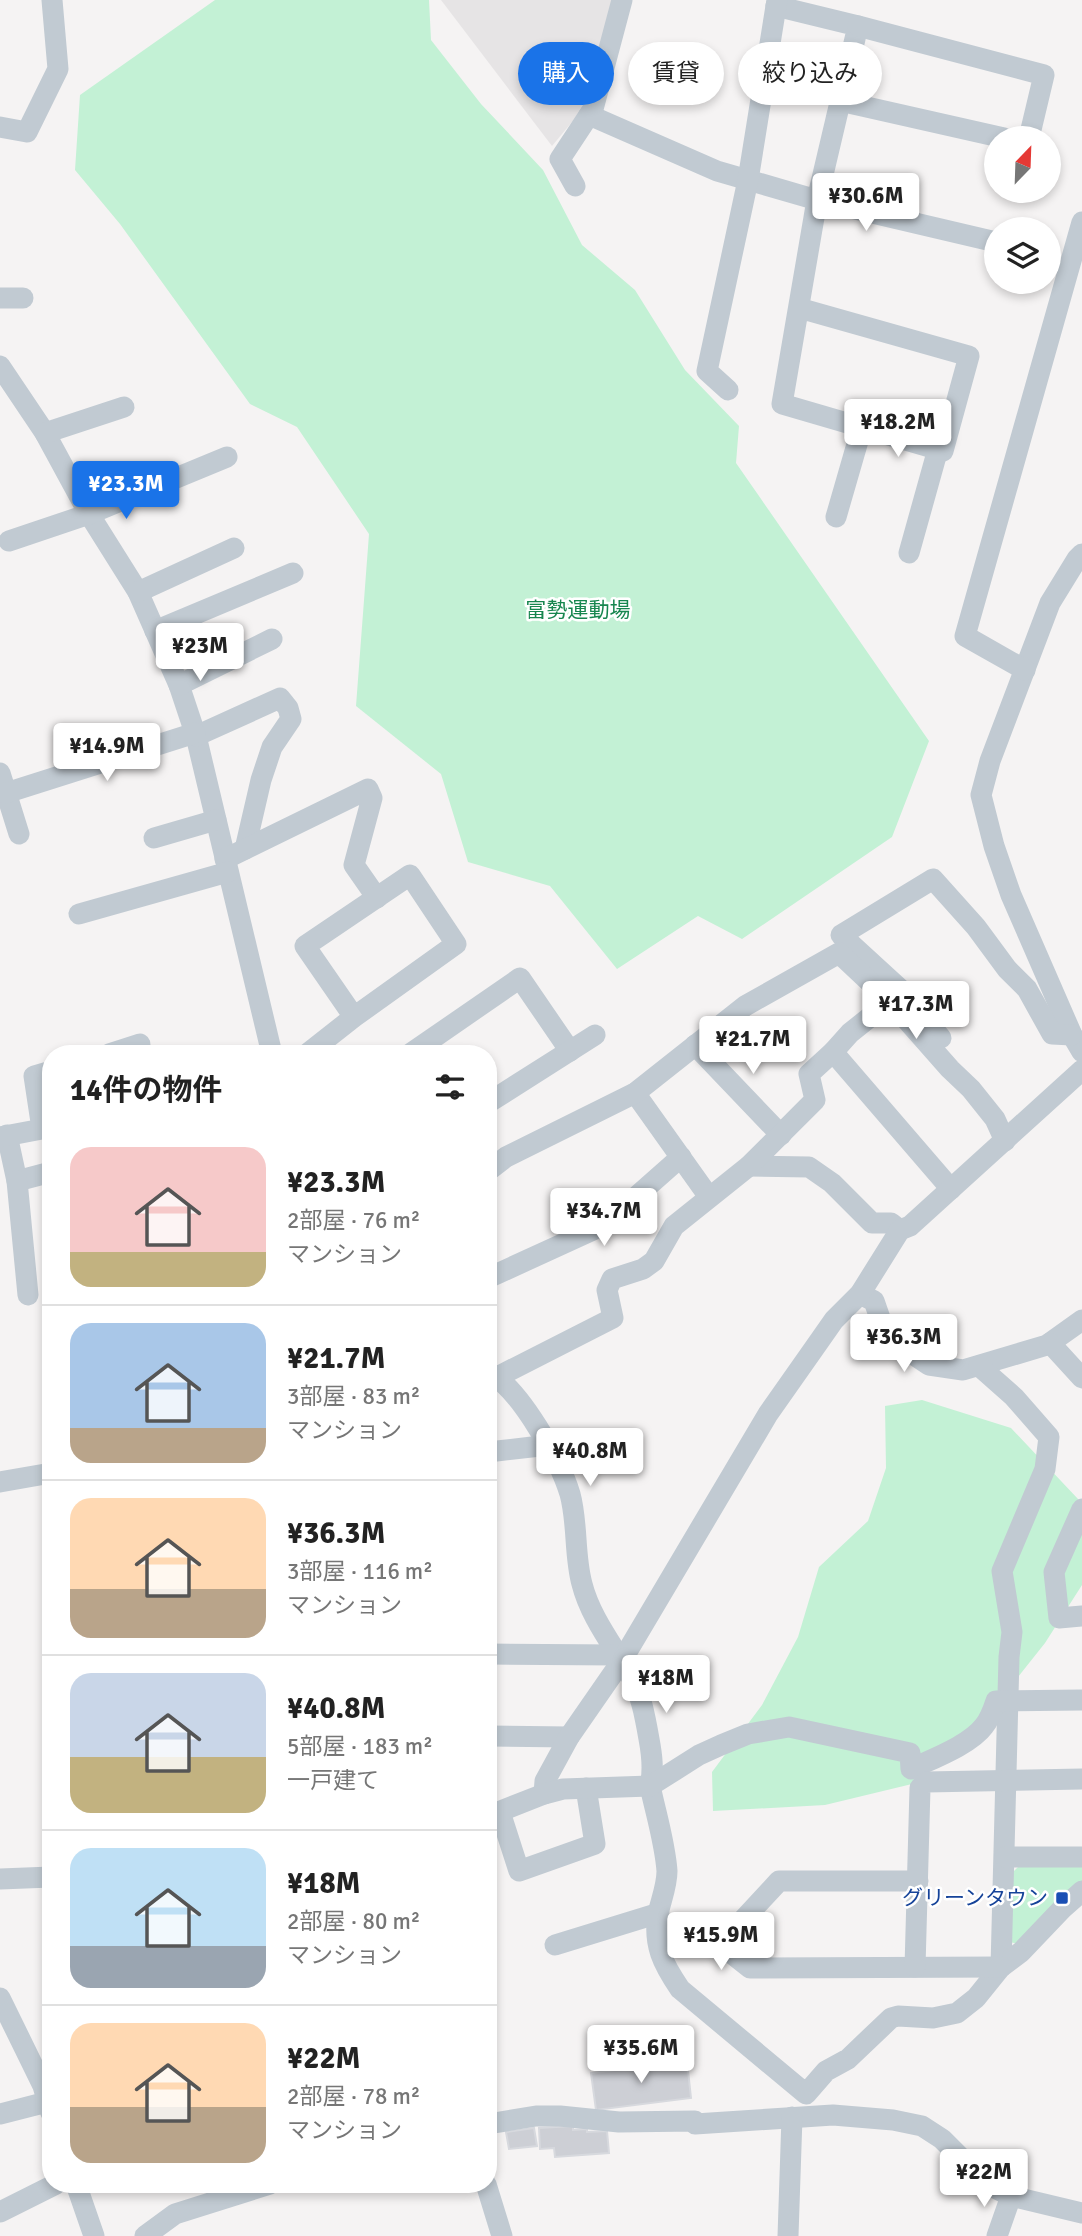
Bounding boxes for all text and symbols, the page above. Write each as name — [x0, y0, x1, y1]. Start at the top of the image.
chip: 購入 — [518, 42, 614, 105]
chip: 賃貸 — [628, 42, 724, 105]
chip: 絞り込み — [738, 42, 882, 105]
north arrow — [984, 126, 1060, 203]
map controls — [984, 126, 1061, 294]
pin: ¥30.6M — [809, 174, 923, 233]
text: ¥30.6M — [828, 181, 904, 210]
button: layers — [984, 217, 1061, 294]
pin: ¥18.2M — [841, 400, 955, 459]
text: ¥18.2M — [860, 407, 936, 436]
pin: ¥23.3M — [69, 462, 183, 521]
text: ¥23.3M — [88, 469, 164, 498]
park label: 富勢運動場 — [526, 597, 631, 623]
pin: ¥23M — [159, 624, 241, 683]
text: ¥23M — [172, 631, 228, 660]
pin: ¥14.9M — [50, 724, 164, 783]
text: ¥14.9M — [69, 731, 145, 760]
pin: ¥17.3M — [859, 982, 973, 1041]
text: ¥17.3M — [878, 989, 954, 1018]
pin: ¥21.7M — [696, 1016, 810, 1076]
text: ¥21.7M — [715, 1024, 791, 1053]
icon: filters — [431, 1068, 469, 1106]
text: 14件の物件 — [70, 1072, 222, 1109]
text: ¥23.3M — [287, 1164, 385, 1201]
icon: home — [126, 1175, 210, 1259]
pin: ¥34.7M — [547, 1188, 661, 1248]
text: ¥34.7M — [566, 1196, 642, 1225]
text: 2部屋 · 76 m² — [287, 1206, 420, 1235]
text: マンション — [287, 1240, 402, 1269]
pin: ¥36.3M — [847, 1314, 961, 1374]
text: ¥36.3M — [866, 1322, 942, 1351]
text: ¥21.7M — [287, 1340, 385, 1377]
icon: home — [126, 1351, 210, 1435]
text: 3部屋 · 83 m² — [287, 1382, 420, 1411]
text: マンション — [287, 1416, 402, 1445]
pin: ¥40.8M — [533, 1428, 647, 1488]
text: ¥40.8M — [552, 1436, 628, 1465]
text: ¥36.3M — [287, 1515, 385, 1552]
icon: home — [126, 1526, 210, 1610]
text: 3部屋 · 116 m² — [287, 1557, 433, 1586]
text: マンション — [287, 1591, 402, 1620]
pin: ¥18M — [625, 1656, 707, 1715]
text: ¥18M — [638, 1663, 694, 1692]
text: ¥40.8M — [287, 1690, 385, 1727]
icon: home — [126, 1701, 210, 1785]
text: 5部屋 · 183 m² — [287, 1732, 433, 1761]
text: 一戸建て — [287, 1766, 379, 1795]
text: ¥18M — [287, 1865, 361, 1902]
icon: home — [126, 1876, 210, 1960]
place label: グリーンタウン — [902, 1885, 1048, 1911]
marker: グリーンタウン — [1054, 1890, 1070, 1906]
text: 2部屋 · 80 m² — [287, 1907, 420, 1936]
pin: ¥15.9M — [664, 1912, 778, 1972]
text: ¥15.9M — [683, 1920, 759, 1949]
text: マンション — [287, 1941, 402, 1970]
pin: ¥35.6M — [584, 2025, 698, 2085]
text: ¥35.6M — [603, 2033, 679, 2062]
text: ¥22M — [287, 2040, 361, 2077]
icon: home — [126, 2051, 210, 2135]
text: 2部屋 · 78 m² — [287, 2082, 420, 2111]
text: マンション — [287, 2116, 402, 2145]
pin: ¥22M — [943, 2150, 1025, 2209]
text: ¥22M — [956, 2157, 1012, 2186]

